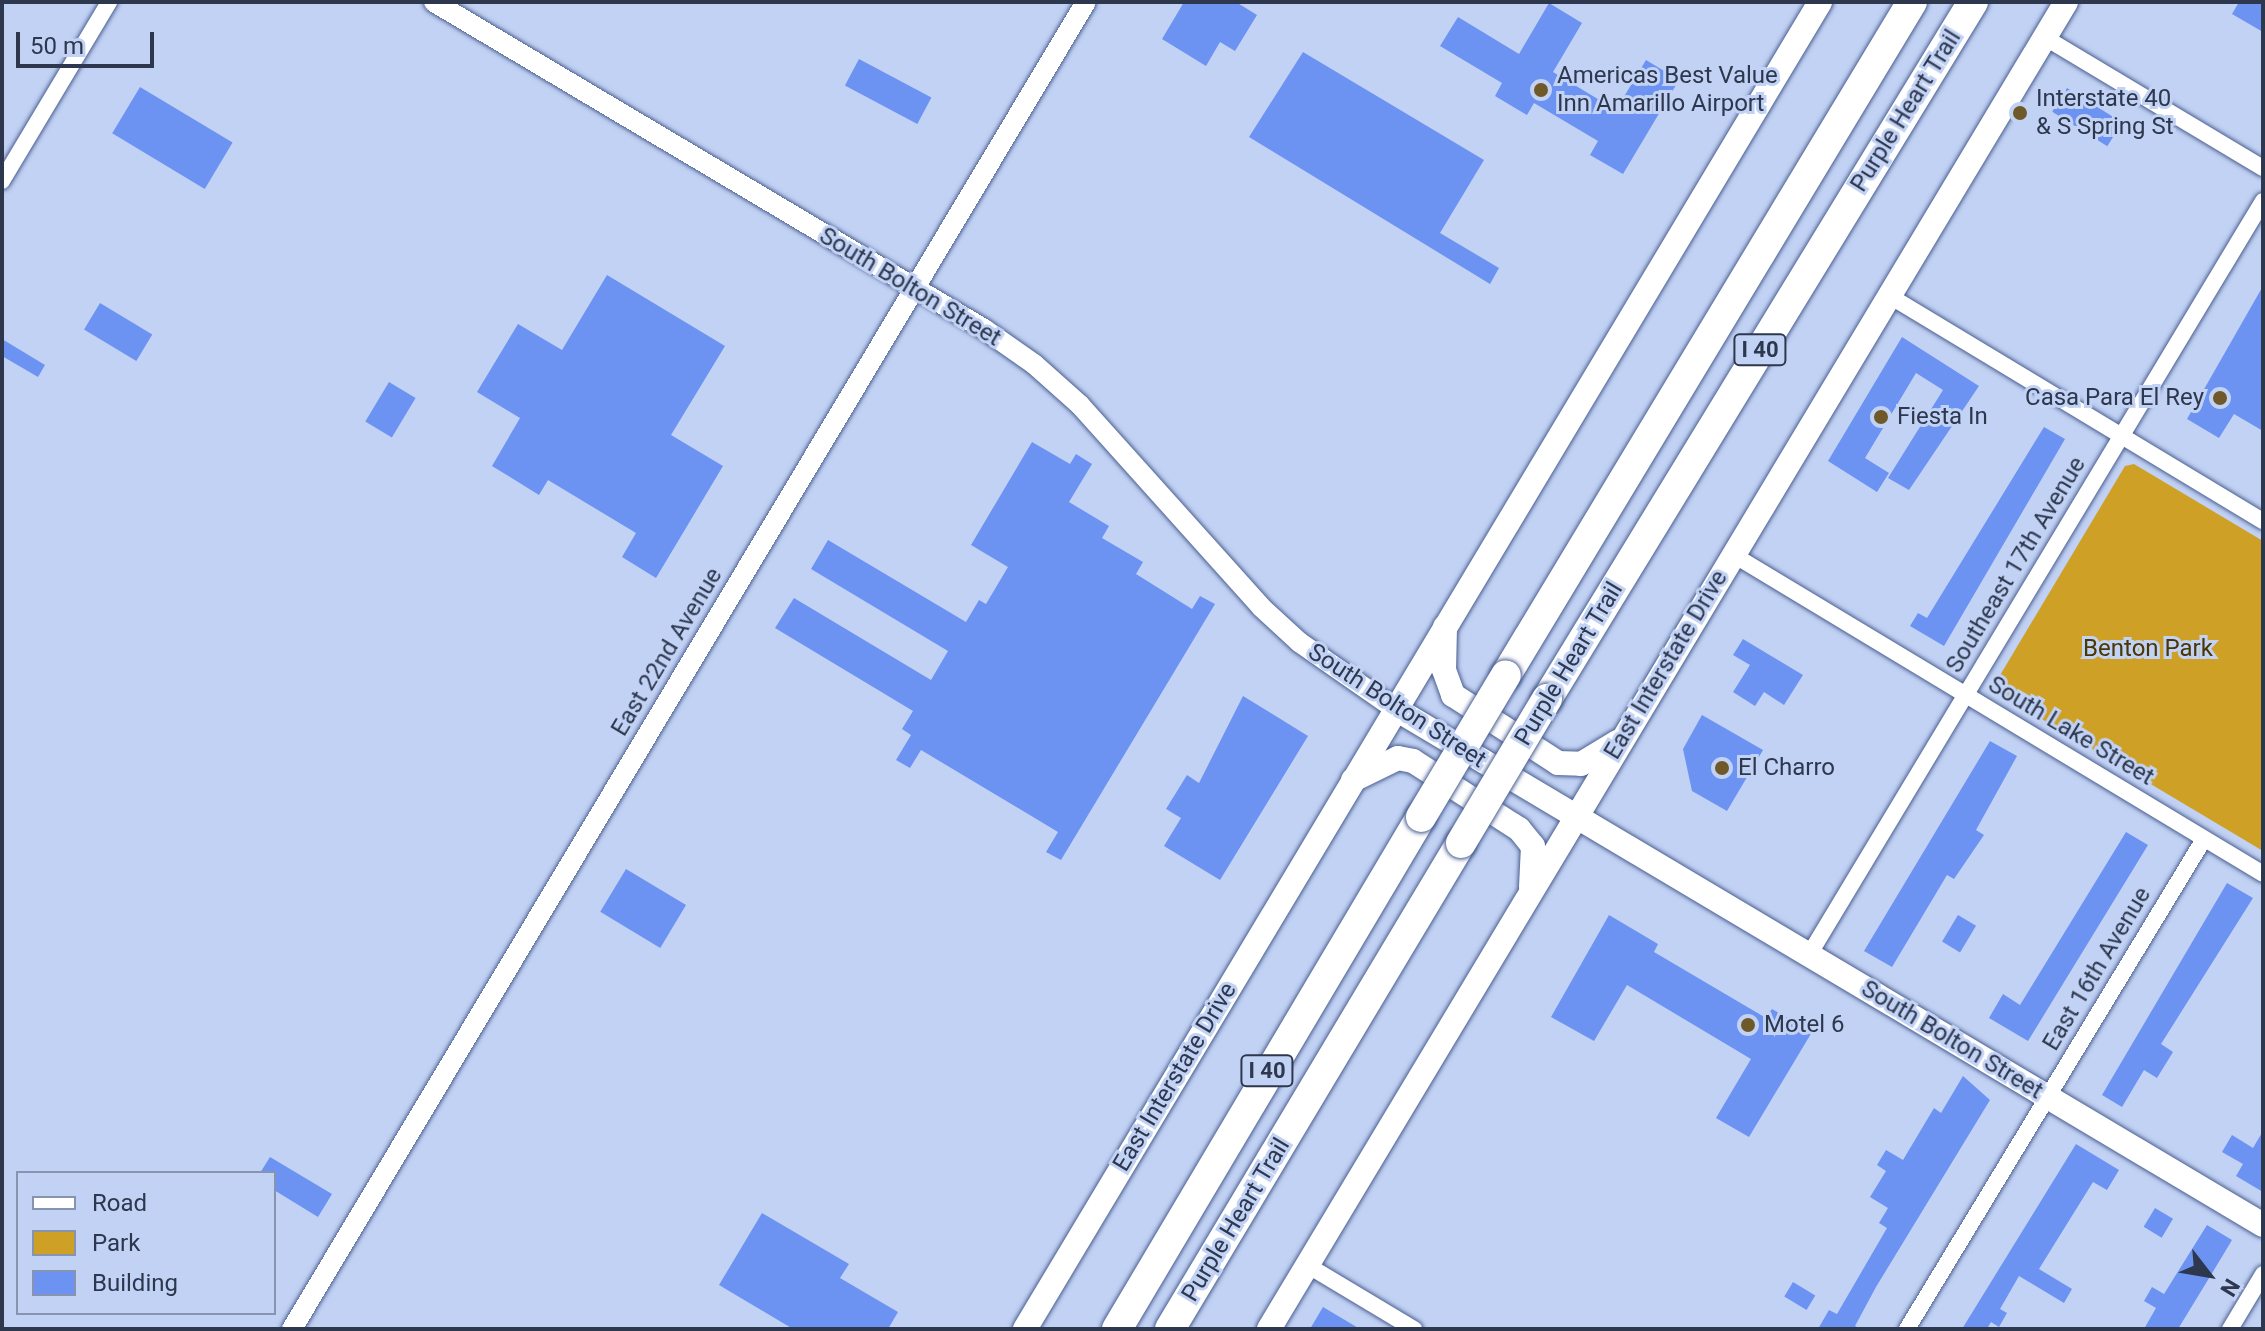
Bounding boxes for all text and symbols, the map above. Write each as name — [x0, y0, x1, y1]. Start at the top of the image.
scale bar — [20, 16, 158, 66]
street label: Purple Heart Trail — [1845, 25, 1967, 197]
text: 50 m — [30, 32, 84, 60]
place label: Americas Best Value Inn Amarillo Airport — [1557, 62, 1778, 118]
marker: Americas Best Value Inn Amarillo Airport — [1532, 81, 1550, 99]
place label: Interstate 40 & S Spring St — [2036, 85, 2174, 141]
marker: Interstate 40 & S Spring St — [2011, 104, 2029, 122]
street label: South Bolton Street — [814, 221, 1006, 353]
road number: I 40 — [1732, 332, 1788, 368]
place label: Casa Para El Rey — [2025, 384, 2204, 412]
marker: Casa Para El Rey — [2211, 389, 2229, 407]
place label: Fiesta In — [1897, 403, 1988, 431]
marker: Fiesta In — [1872, 408, 1890, 426]
street label: Southeast 17th Avenue — [1940, 452, 2092, 678]
street label: East 22nd Avenue — [605, 563, 729, 741]
street label: East Interstate Drive — [1598, 565, 1734, 765]
street label: Purple Heart Trail — [1509, 577, 1629, 751]
park label: Benton Park — [2083, 635, 2213, 663]
street label: South Bolton Street — [1303, 638, 1491, 774]
street label: South Lake Street — [1983, 670, 2159, 792]
place label: El Charro — [1738, 754, 1835, 782]
marker: El Charro — [1713, 759, 1731, 777]
street label: East 16th Avenue — [2037, 882, 2157, 1056]
street label: South Bolton Street — [1856, 974, 2048, 1106]
street label: East Interstate Drive — [1107, 977, 1243, 1177]
place label: Motel 6 — [1764, 1011, 1844, 1039]
marker: Motel 6 — [1739, 1016, 1757, 1034]
road number: I 40 — [1239, 1053, 1295, 1089]
street label: Purple Heart Trail — [1176, 1133, 1296, 1307]
legend — [16, 1171, 276, 1315]
text: Road — [92, 1189, 147, 1217]
text: Park — [92, 1229, 140, 1257]
north arrow — [2169, 1235, 2249, 1315]
text: Building — [92, 1269, 178, 1297]
text: N — [2215, 1275, 2245, 1301]

